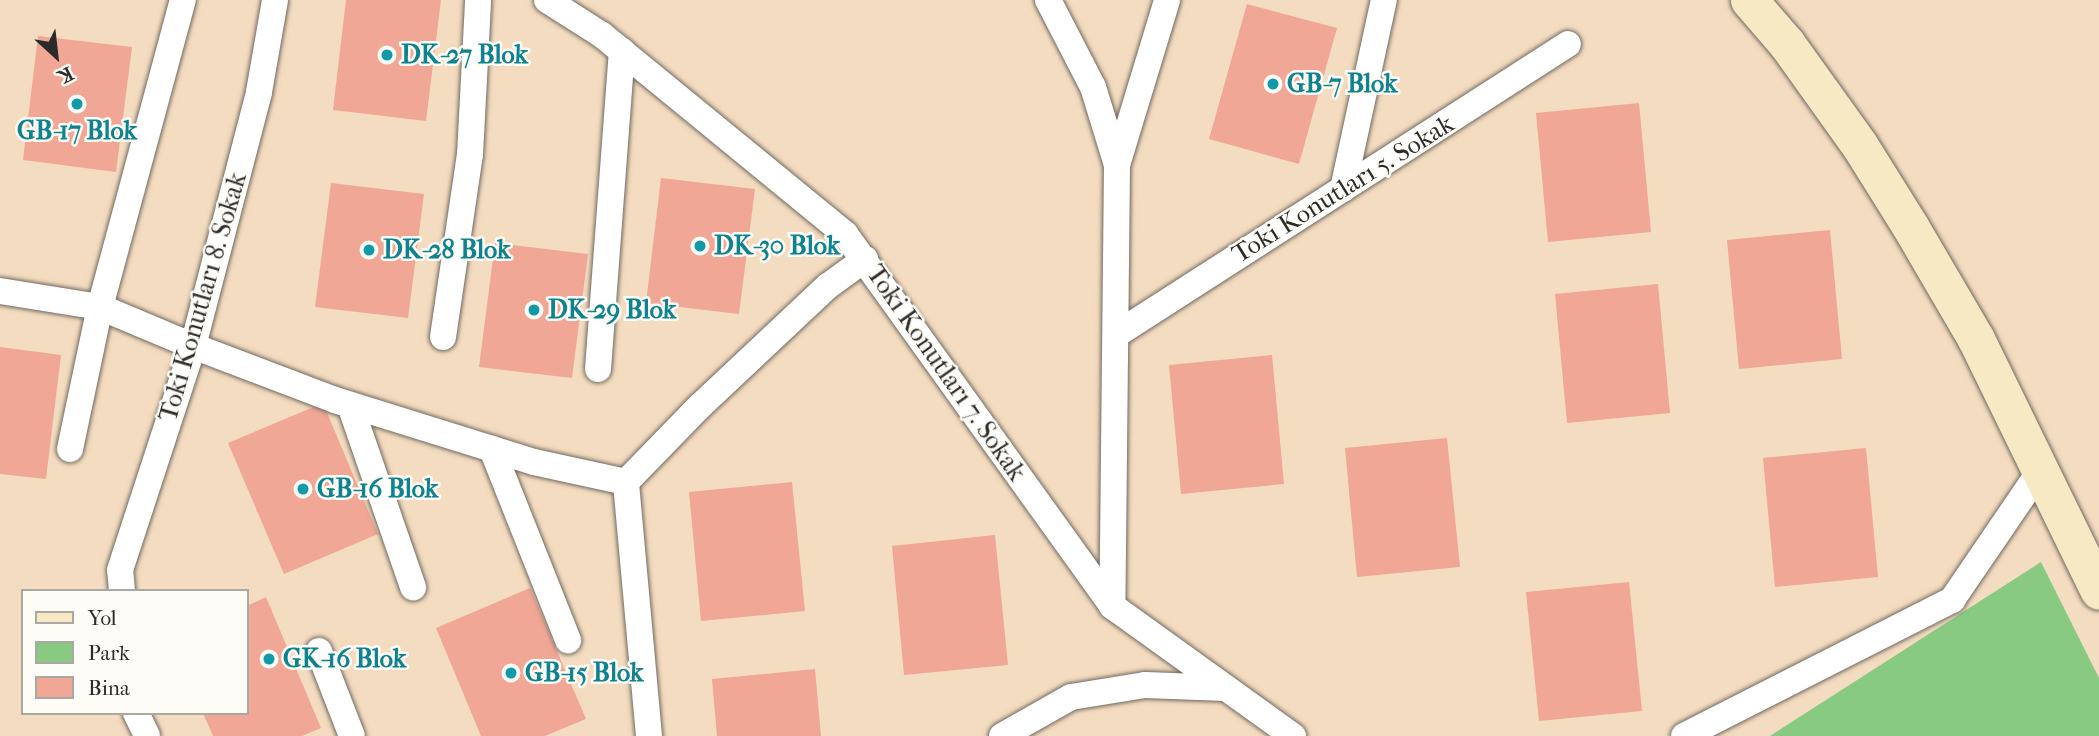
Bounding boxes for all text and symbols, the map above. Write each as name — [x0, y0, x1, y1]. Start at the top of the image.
north arrow — [21, 21, 91, 91]
place label: DK-27 Blok — [401, 39, 528, 71]
marker: DK-27 Blok — [379, 47, 395, 63]
text: K — [54, 62, 77, 88]
place label: GB-7 Blok — [1287, 68, 1397, 100]
marker: GB-7 Blok — [1265, 76, 1281, 92]
marker: GB-17 Blok — [69, 96, 85, 112]
street label: Toki Konutları 5. Sokak — [1226, 108, 1460, 270]
place label: GB-17 Blok — [17, 115, 137, 147]
street label: Toki Konutları 8. Sokak — [153, 169, 253, 425]
place label: DK-30 Blok — [714, 230, 840, 262]
place label: DK-28 Blok — [383, 234, 510, 266]
marker: DK-30 Blok — [692, 238, 708, 254]
marker: DK-28 Blok — [361, 242, 377, 258]
street label: Toki Konutları 7. Sokak — [860, 259, 1032, 487]
place label: DK-29 Blok — [548, 294, 676, 326]
marker: DK-29 Blok — [526, 302, 542, 318]
place label: GB-16 Blok — [317, 473, 438, 505]
marker: GB-16 Blok — [295, 481, 311, 497]
legend — [21, 589, 248, 715]
text: Yol — [88, 606, 117, 630]
text: Park — [88, 641, 130, 665]
place label: GK-16 Blok — [283, 643, 406, 675]
marker: GK-16 Blok — [261, 651, 277, 667]
place label: GB-15 Blok — [525, 657, 643, 689]
marker: GB-15 Blok — [503, 665, 519, 681]
text: Bina — [88, 676, 130, 700]

